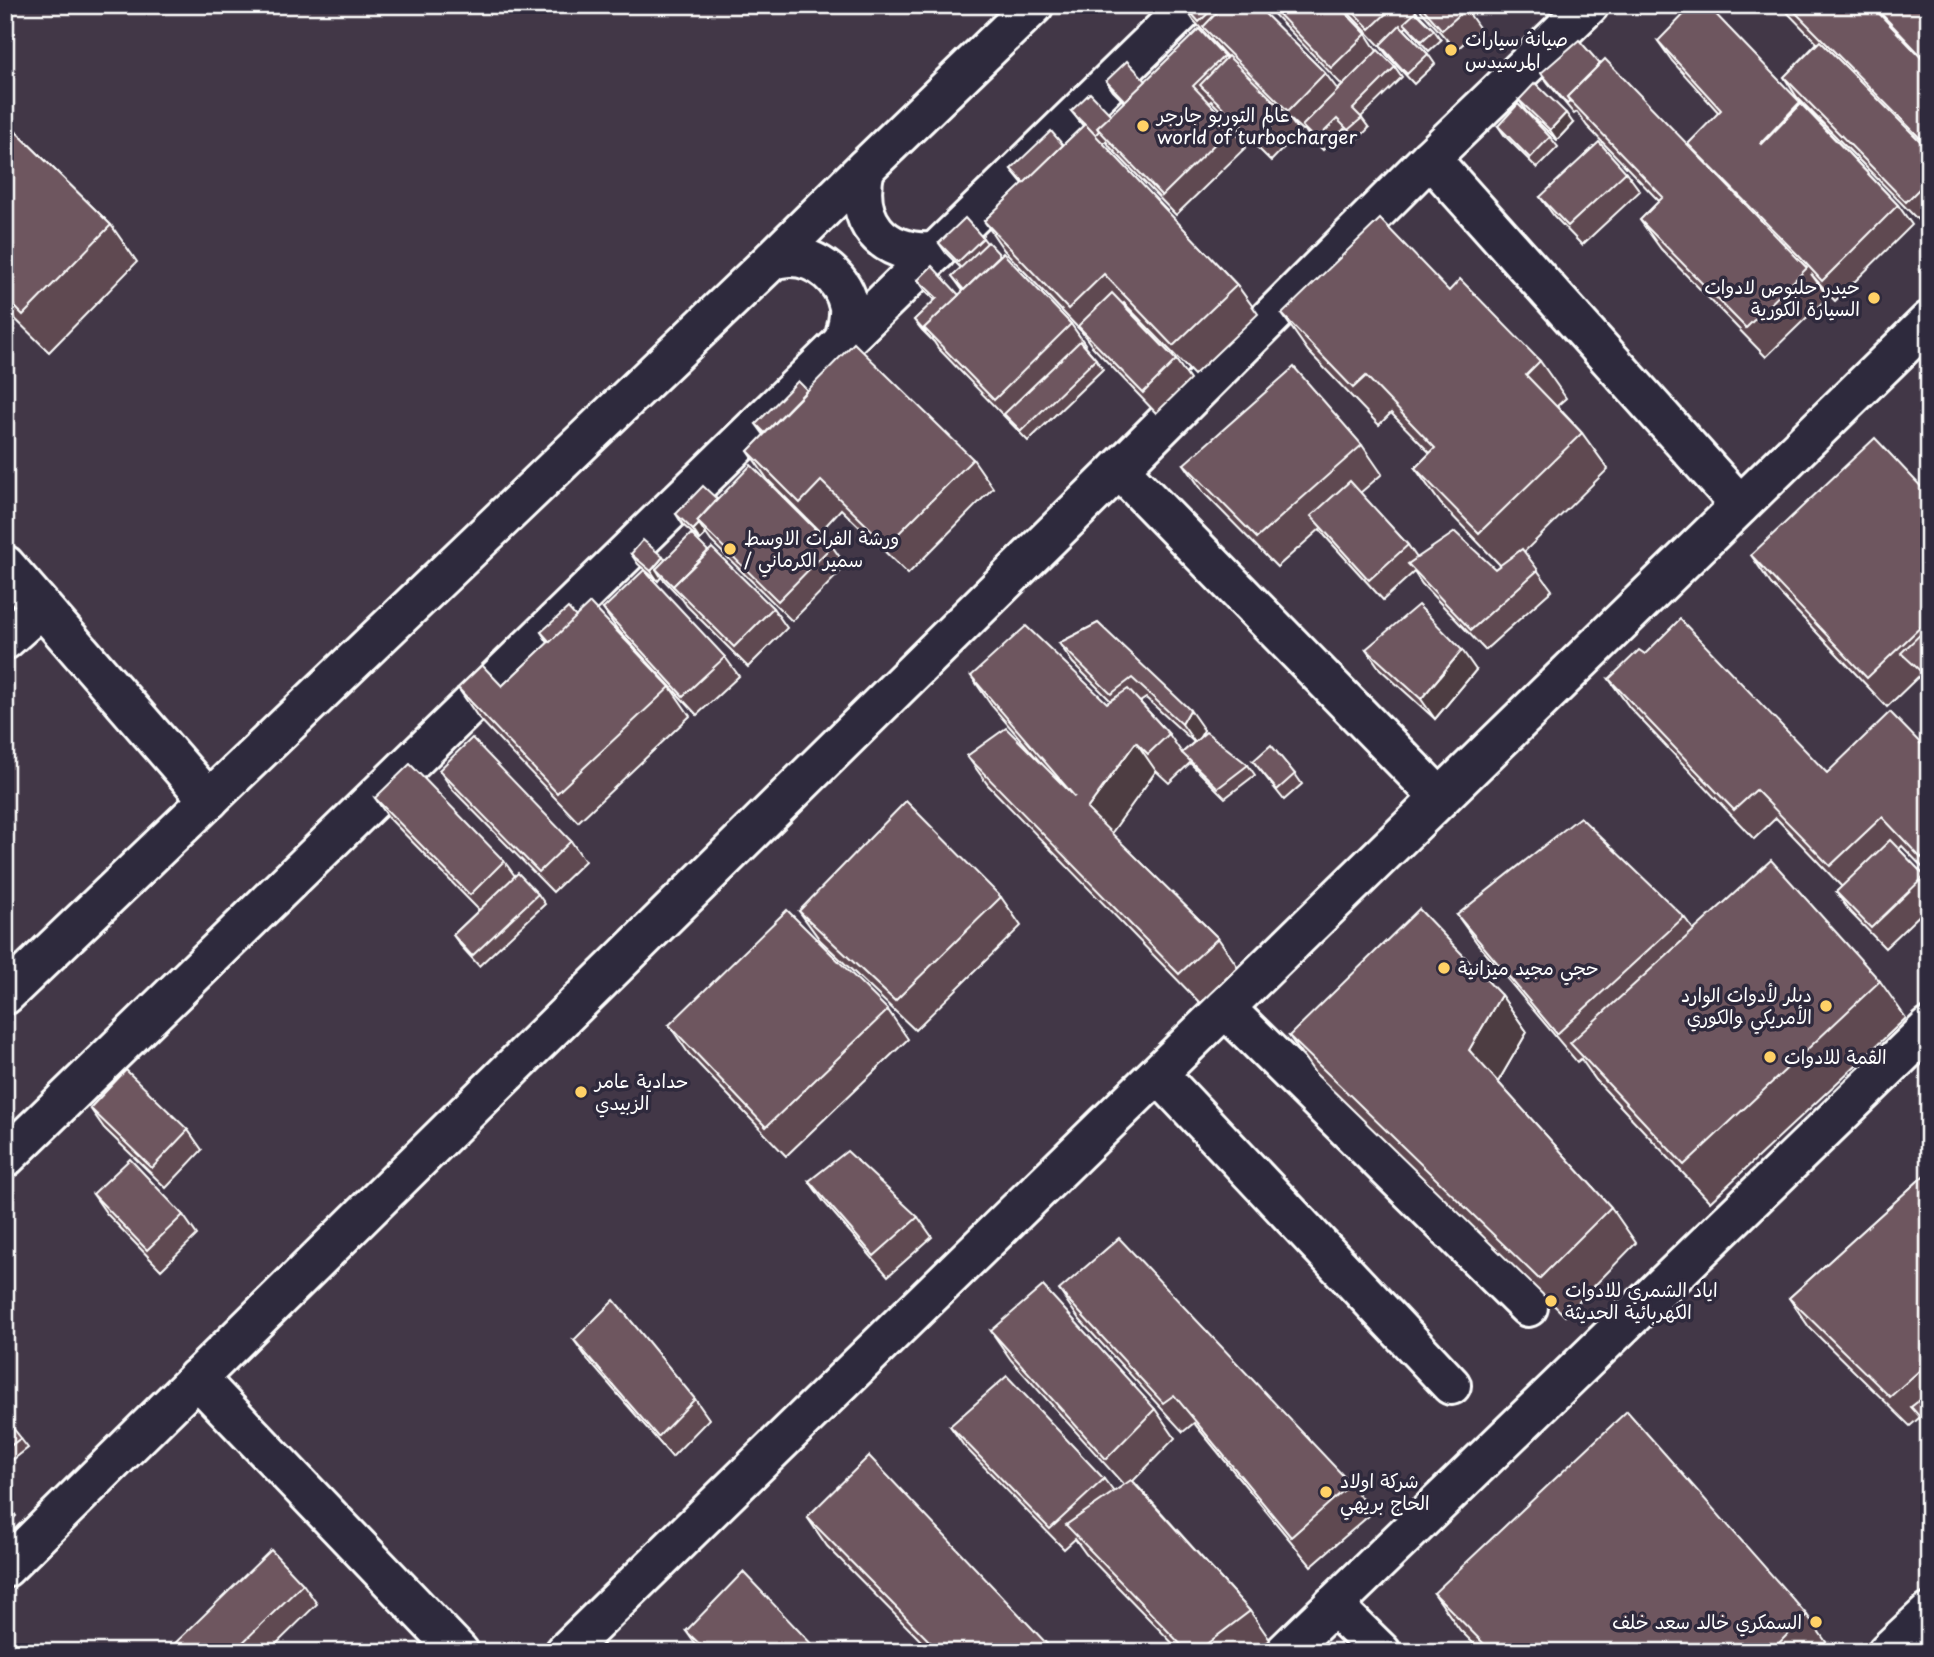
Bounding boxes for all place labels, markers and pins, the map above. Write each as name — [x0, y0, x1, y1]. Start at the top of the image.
place label: صيانة سيارات المرسيدس — [1465, 24, 1568, 74]
marker: صيانة سيارات المرسيدس — [1443, 42, 1459, 58]
place label: عالم التوربو جارجر world of turbocharger — [1155, 100, 1357, 150]
marker: عالم التوربو جارجر world of turbocharger — [1135, 118, 1151, 134]
place label: حيدر حلبوص لادوات السيارة الكورية — [1704, 272, 1860, 322]
marker: حيدر حلبوص لادوات السيارة الكورية — [1866, 290, 1882, 306]
place label: ورشة الفرات الاوسط / سمير الكرماني — [744, 523, 899, 577]
marker: ورشة الفرات الاوسط / سمير الكرماني — [722, 541, 738, 557]
place label: حجي مجيد ميزانية — [1458, 953, 1599, 985]
marker: حجي مجيد ميزانية — [1436, 960, 1452, 976]
place label: ديلر لأدوات الوارد الأمريكي والكوري — [1681, 980, 1812, 1034]
marker: ديلر لأدوات الوارد الأمريكي والكوري — [1818, 998, 1834, 1014]
place label: القمة للادوات — [1784, 1042, 1887, 1070]
marker: القمة للادوات — [1762, 1049, 1778, 1065]
place label: حدادية عامر الزبيدي — [593, 1066, 688, 1118]
marker: حدادية عامر الزبيدي — [573, 1084, 589, 1100]
place label: اياد الشمري للادوات الكهربائية الحديثة — [1565, 1275, 1718, 1325]
marker: اياد الشمري للادوات الكهربائية الحديثة — [1543, 1293, 1559, 1309]
place label: شركة اولاد الحاج بريهي — [1340, 1466, 1430, 1520]
marker: شركة اولاد الحاج بريهي — [1318, 1484, 1334, 1500]
place label: السمكري خالد سعد خلف — [1612, 1607, 1802, 1637]
marker: السمكري خالد سعد خلف — [1808, 1614, 1824, 1630]

